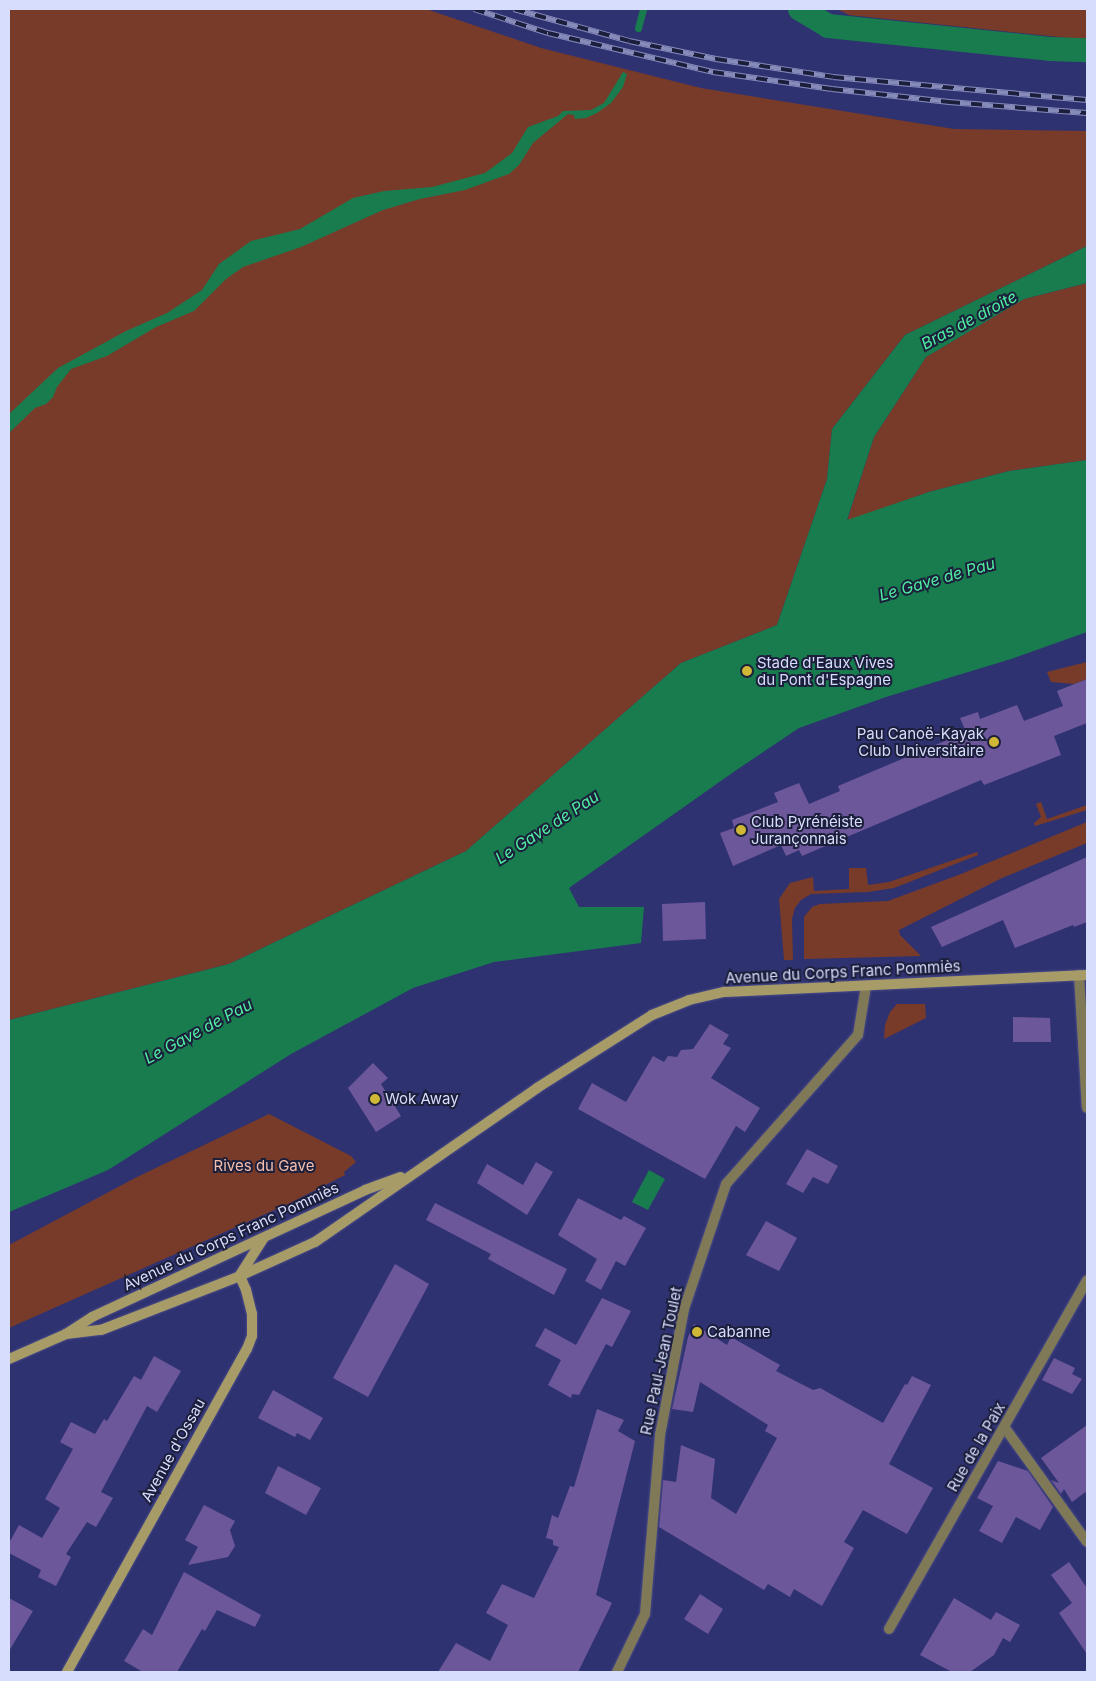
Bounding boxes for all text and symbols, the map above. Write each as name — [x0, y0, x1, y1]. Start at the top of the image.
water label: Bras de droite — [918, 287, 1020, 353]
water label: Le Gave de Pau — [877, 553, 997, 605]
place label: Stade d'Eaux Vives du Pont d'Espagne — [757, 653, 893, 688]
marker: Stade d'Eaux Vives du Pont d'Espagne — [741, 665, 753, 677]
place label: Pau Canoë-Kayak Club Universitaire — [857, 724, 984, 759]
marker: Pau Canoë-Kayak Club Universitaire — [988, 736, 1000, 748]
water label: Le Gave de Pau — [492, 786, 602, 868]
place label: Club Pyrénéiste Jurançonnais — [751, 812, 863, 847]
marker: Club Pyrénéiste Jurançonnais — [735, 824, 747, 836]
street label: Avenue du Corps Franc Pommiès — [725, 957, 961, 987]
water label: Le Gave de Pau — [141, 994, 255, 1068]
place label: Wok Away — [385, 1090, 459, 1108]
marker: Wok Away — [369, 1093, 381, 1105]
park label: Rives du Gave — [214, 1157, 314, 1175]
street label: Avenue du Corps Franc Pommiès — [120, 1178, 342, 1294]
street label: Rue Paul-Jean Toulet — [637, 1285, 685, 1437]
place label: Cabanne — [707, 1323, 771, 1341]
marker: Cabanne — [691, 1326, 703, 1338]
street label: Avenue d'Ossau — [137, 1395, 209, 1505]
street label: Rue de la Paix — [943, 1399, 1009, 1495]

